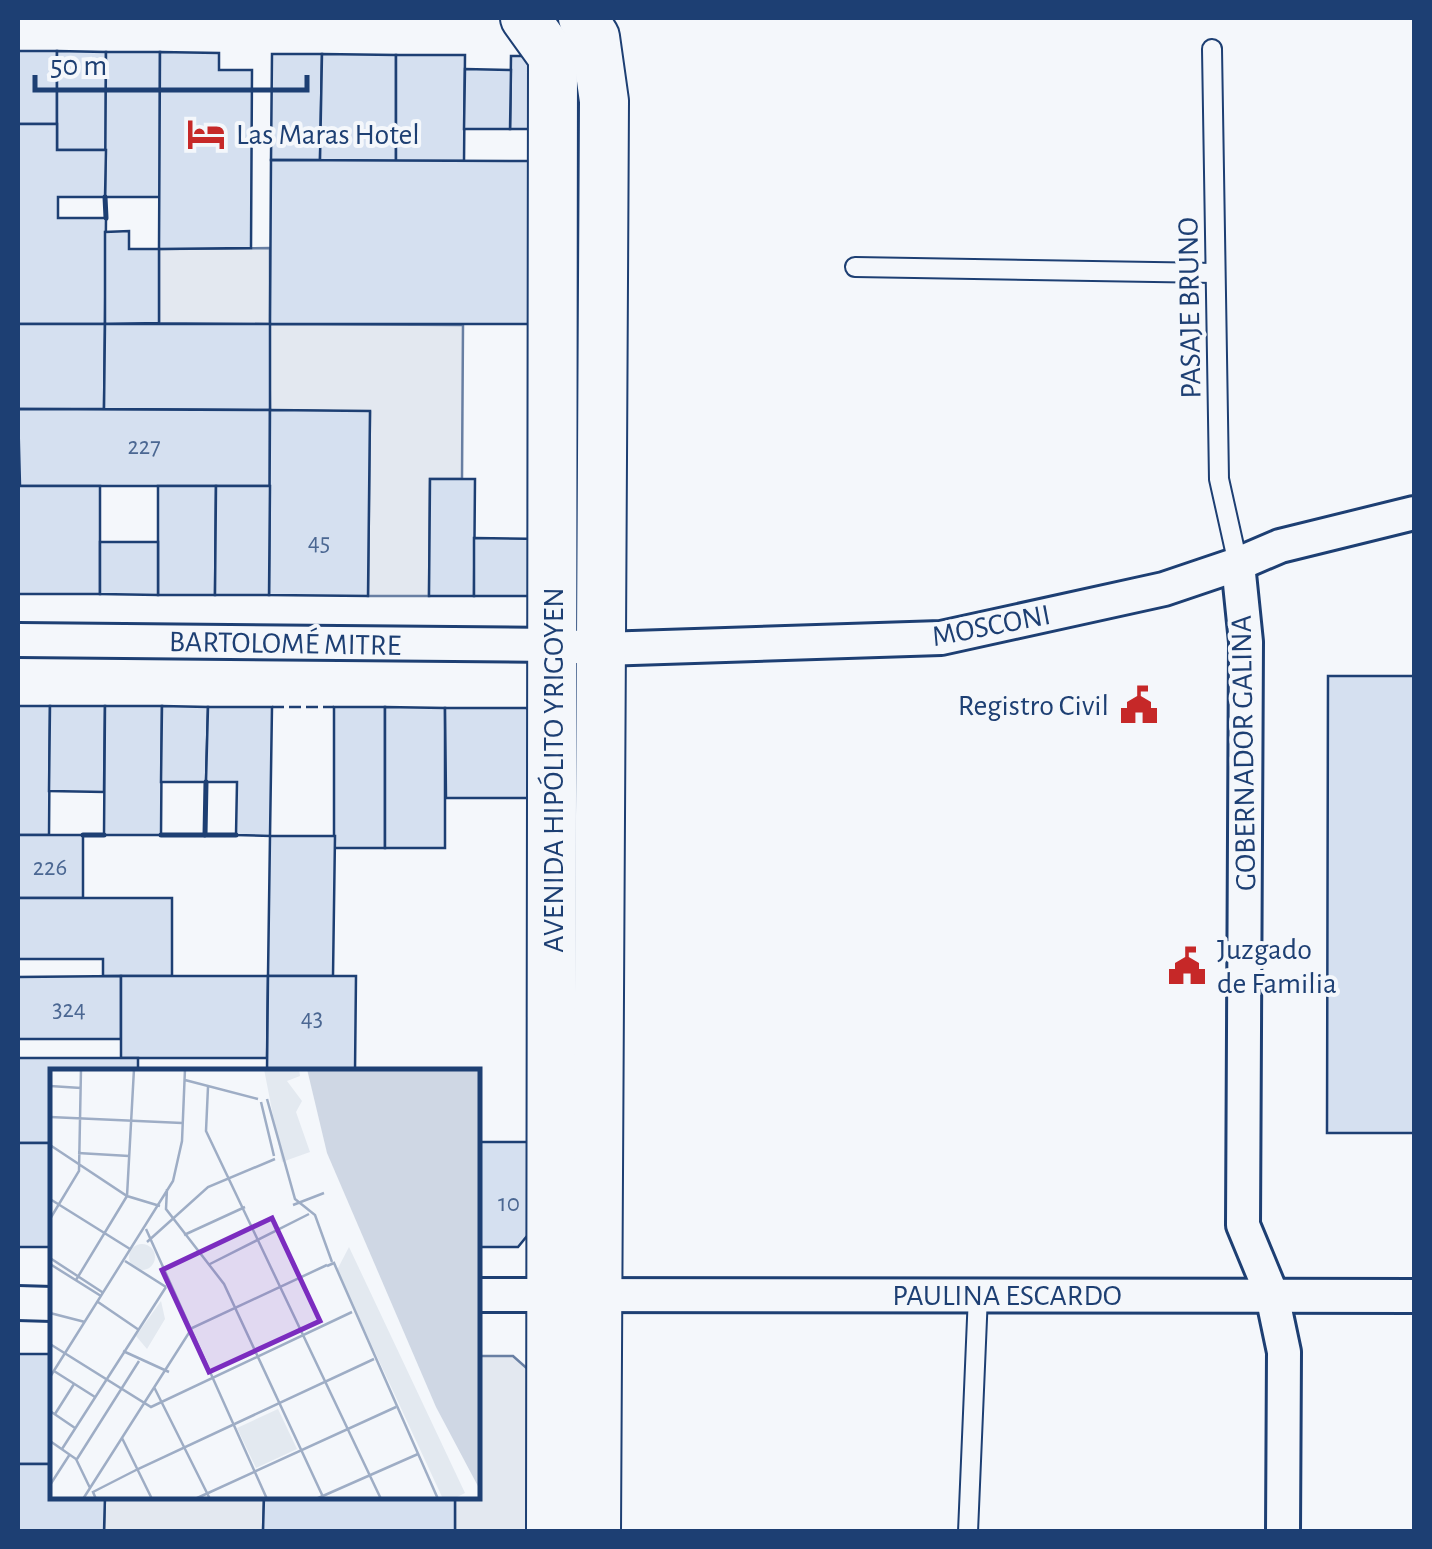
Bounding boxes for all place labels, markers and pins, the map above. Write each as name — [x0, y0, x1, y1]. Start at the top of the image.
hotel icon: Las Maras Hotel — [185, 113, 227, 155]
place label: Las Maras Hotel — [236, 120, 420, 150]
public building icon: Registro Civil — [1118, 684, 1160, 726]
place label: Registro Civil — [958, 691, 1109, 721]
place label: Juzgado de Familia — [1217, 935, 1337, 999]
public building icon: Juzgado de Familia — [1166, 945, 1208, 987]

